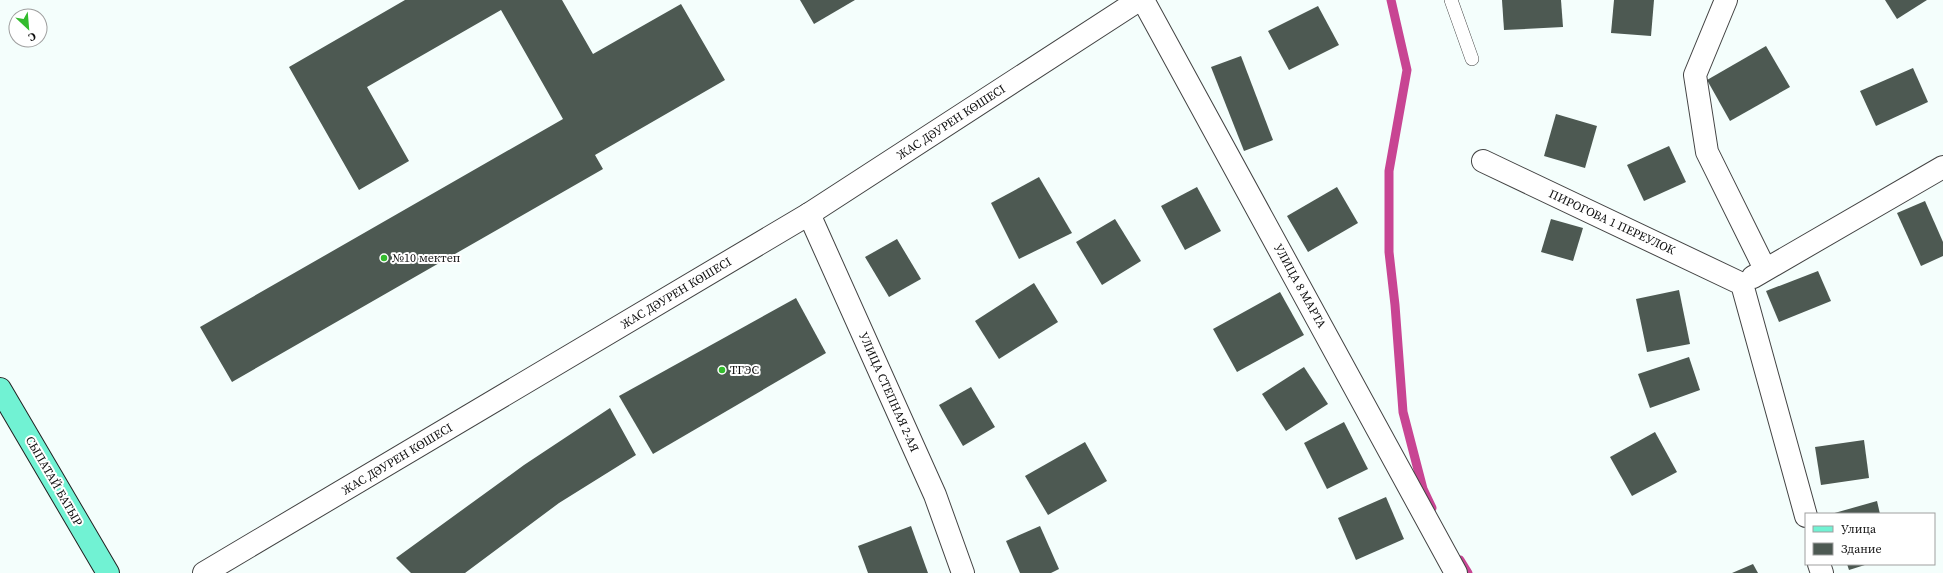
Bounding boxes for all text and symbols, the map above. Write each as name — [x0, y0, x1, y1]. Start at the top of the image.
north arrow — [8, 8, 48, 48]
text: С — [26, 28, 39, 45]
street label: ЖАС ДӘУРЕН КӨШЕСІ — [894, 81, 1008, 163]
street label: ПИРОГОВА 1 ПЕРЕУЛОК — [1546, 186, 1678, 258]
street label: УЛИЦА 8 МАРТА — [1270, 241, 1330, 331]
place label: №10 мектеп — [392, 250, 460, 266]
marker: №10 мектеп — [379, 253, 389, 263]
street label: ЖАС ДӘУРЕН КӨШЕСІ — [618, 254, 734, 332]
street label: УЛИЦА СТЕПНАЯ 2-АЯ — [855, 330, 923, 455]
place label: ТГЭС — [730, 362, 759, 378]
marker: ТГЭС — [717, 365, 727, 375]
street label: ЖАС ДӘУРЕН КӨШЕСІ — [339, 420, 455, 498]
street label: СЫПАТАЙ БАТЫР — [22, 433, 86, 529]
legend — [1805, 513, 1935, 565]
text: Улица — [1841, 521, 1877, 537]
text: Здание — [1841, 541, 1882, 557]

